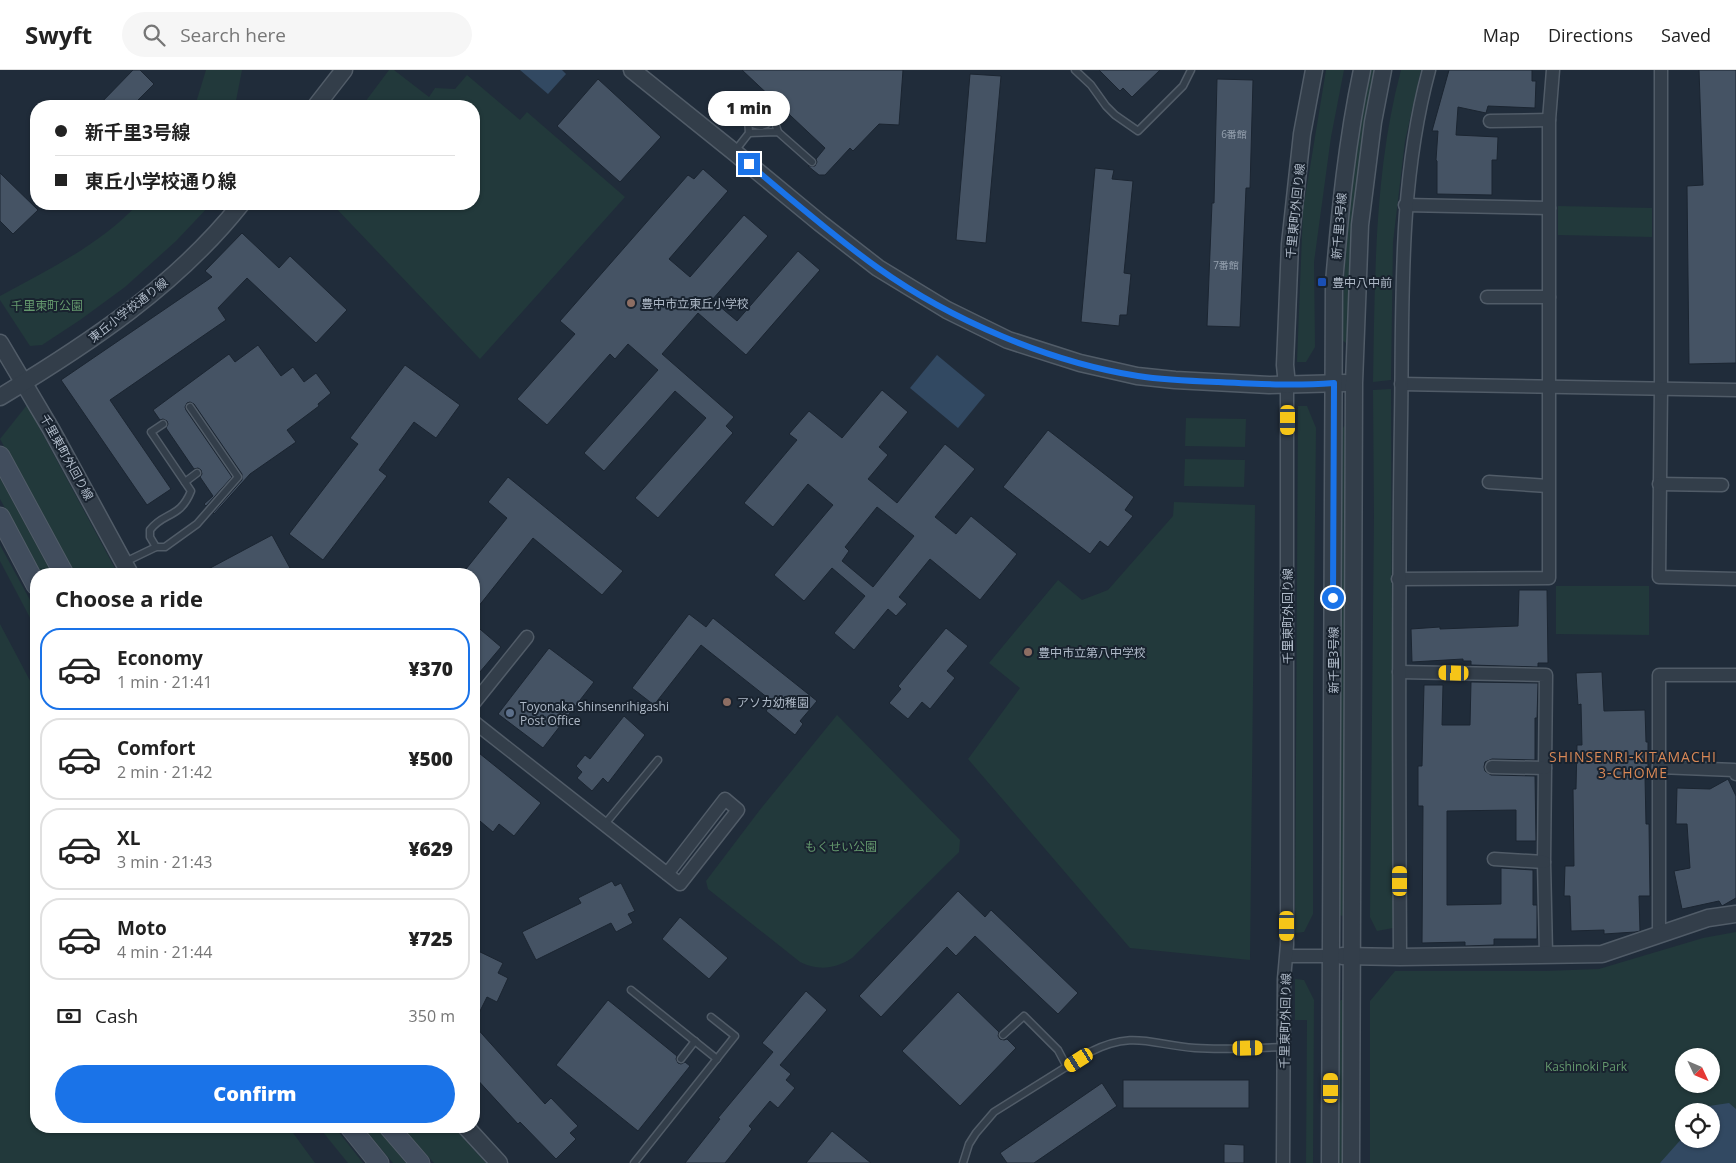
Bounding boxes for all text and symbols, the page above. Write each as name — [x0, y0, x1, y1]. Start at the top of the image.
search box — [122, 12, 472, 57]
text: Swyft — [25, 18, 92, 51]
icon: search — [140, 21, 168, 49]
text: Search here — [180, 22, 286, 48]
text: Map — [1483, 23, 1520, 47]
text: Directions — [1548, 23, 1633, 47]
text: Saved — [1661, 23, 1711, 47]
callout: 1 min — [708, 92, 790, 126]
text: 1 min — [726, 97, 772, 119]
text: 新千里3号線 — [85, 119, 191, 145]
house number: 6番館 — [1221, 127, 1247, 141]
route end — [738, 153, 760, 175]
street label: 千里東町外回り線 — [1282, 162, 1308, 260]
text: 東丘小学校通り線 — [85, 168, 237, 194]
street label: 新千里3号線 — [1328, 192, 1350, 260]
house number: 7番館 — [1213, 258, 1239, 272]
street label: 東丘小学校通り線 — [85, 274, 171, 346]
place label: 豊中八中前 — [1332, 274, 1392, 291]
marker: 豊中八中前 — [1316, 276, 1328, 288]
place label: 豊中市立東丘小学校 — [641, 295, 749, 312]
park label: 千里東町公園 — [11, 297, 83, 314]
marker: 豊中市立東丘小学校 — [625, 297, 637, 309]
car — [1280, 405, 1295, 435]
street label: 千里東町外回り線 — [36, 411, 98, 503]
street label: 千里東町外回り線 — [1279, 568, 1296, 664]
text: Choose a ride — [55, 583, 203, 613]
route start — [1322, 587, 1344, 609]
street label: 新千里3号線 — [1325, 627, 1342, 693]
place label: 豊中市立第八中学校 — [1038, 644, 1146, 661]
text: Economy — [117, 645, 203, 671]
marker: 豊中市立第八中学校 — [1022, 646, 1034, 658]
icon: car — [57, 647, 102, 692]
text: ¥370 — [408, 656, 453, 682]
car — [1438, 665, 1469, 681]
text: 1 min · 21:41 — [117, 671, 212, 693]
place label: アソカ幼稚園 — [737, 694, 809, 711]
marker: アソカ幼稚園 — [721, 696, 733, 708]
place label: Toyonaka Shinsenrihigashi Post Office — [520, 698, 669, 729]
marker: Toyonaka Shinsenrihigashi Post Office — [504, 707, 516, 719]
text: Comfort — [117, 735, 196, 761]
icon: car — [57, 737, 102, 782]
text: ¥500 — [408, 746, 453, 772]
district label: SHINSENRI-KITAMACHI 3-CHOME — [1549, 747, 1717, 782]
text: 2 min · 21:42 — [117, 761, 212, 783]
text: XL — [117, 825, 140, 851]
icon: car — [57, 827, 102, 872]
text: ¥629 — [408, 836, 453, 862]
park label: もくせい公園 — [805, 838, 877, 855]
text: 3 min · 21:43 — [117, 851, 212, 873]
car — [1392, 866, 1407, 896]
car — [1279, 911, 1294, 941]
text: Moto — [117, 915, 167, 941]
icon: car — [57, 917, 102, 962]
text: ¥725 — [408, 926, 453, 952]
text: 4 min · 21:44 — [117, 941, 212, 963]
street label: 千里東町外回り線 — [1276, 973, 1294, 1069]
icon: cash — [55, 1002, 83, 1030]
text: Cash — [95, 1003, 138, 1029]
text: 350 m — [409, 1005, 455, 1027]
car — [1232, 1040, 1263, 1056]
car — [1062, 1046, 1095, 1074]
north arrow — [1675, 1048, 1720, 1092]
map controls — [1675, 1048, 1720, 1148]
park label: Kashinoki Park — [1545, 1058, 1628, 1075]
button: Confirm — [55, 1065, 455, 1123]
car — [1323, 1073, 1338, 1103]
button: locate — [1675, 1103, 1720, 1148]

